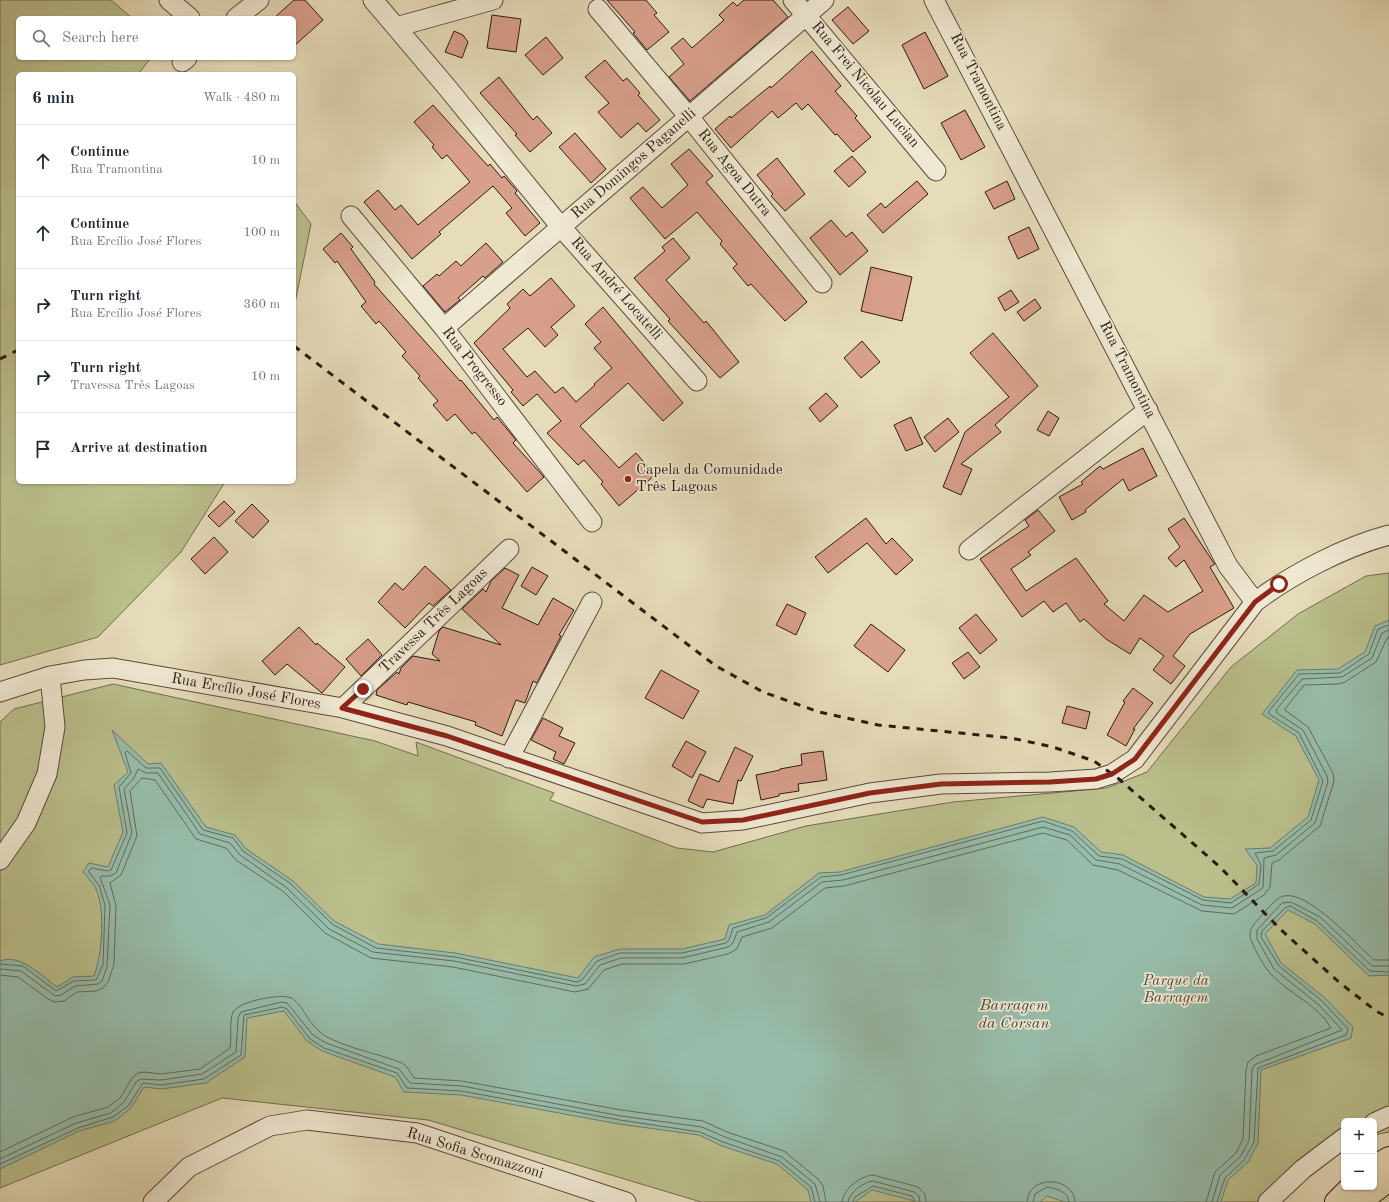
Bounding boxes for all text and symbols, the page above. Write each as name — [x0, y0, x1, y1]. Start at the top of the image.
search box — [16, 16, 296, 60]
street label: Rua Frei Nicolau Lucian — [808, 19, 922, 151]
icon: search — [30, 27, 52, 49]
text: Search here — [62, 31, 139, 46]
street label: Rua Tramontina — [947, 31, 1009, 134]
text: 6 min — [32, 90, 75, 107]
text: Walk · 480 m — [203, 91, 280, 104]
street label: Rua Domingos Paganelli — [569, 106, 699, 222]
street label: Rua Agoa Dutra — [694, 127, 774, 220]
text: Continue — [70, 145, 129, 160]
icon: ahead — [32, 150, 54, 172]
text: 10 m — [251, 154, 280, 167]
text: Rua Tramontina — [70, 163, 163, 176]
text: Continue — [70, 217, 129, 232]
icon: ahead — [32, 222, 54, 244]
text: 100 m — [243, 226, 280, 239]
text: Rua Ercílio José Flores — [70, 235, 201, 248]
street label: Rua André Locatelli — [567, 235, 665, 343]
text: Turn right — [70, 289, 141, 304]
icon: right — [32, 294, 54, 316]
text: 360 m — [243, 298, 280, 311]
text: Rua Ercílio José Flores — [70, 307, 201, 320]
street label: Rua Tramontina — [1096, 319, 1158, 422]
street label: Rua Progresso — [439, 325, 509, 409]
text: Turn right — [70, 361, 141, 376]
icon: right — [32, 366, 54, 388]
text: 10 m — [251, 370, 280, 383]
text: Travessa Três Lagoas — [70, 379, 195, 392]
icon: arrive — [32, 438, 54, 460]
text: Arrive at destination — [70, 441, 208, 456]
place label: Capela da Comunidade Três Lagoas — [636, 463, 783, 495]
marker: Capela da Comunidade Três Lagoas — [623, 474, 633, 484]
street label: Travessa Três Lagoas — [377, 566, 491, 676]
route start — [1270, 575, 1288, 593]
street label: Rua Ercílio José Flores — [170, 671, 322, 713]
route end — [354, 680, 372, 698]
park label: Parque da Barragem — [1142, 974, 1209, 1006]
water label: Barragem da Corsan — [978, 998, 1049, 1032]
map controls — [1341, 1118, 1377, 1190]
button: + — [1341, 1118, 1377, 1154]
street label: Rua Sofia Scomazzoni — [405, 1126, 545, 1182]
button: − — [1341, 1154, 1377, 1190]

